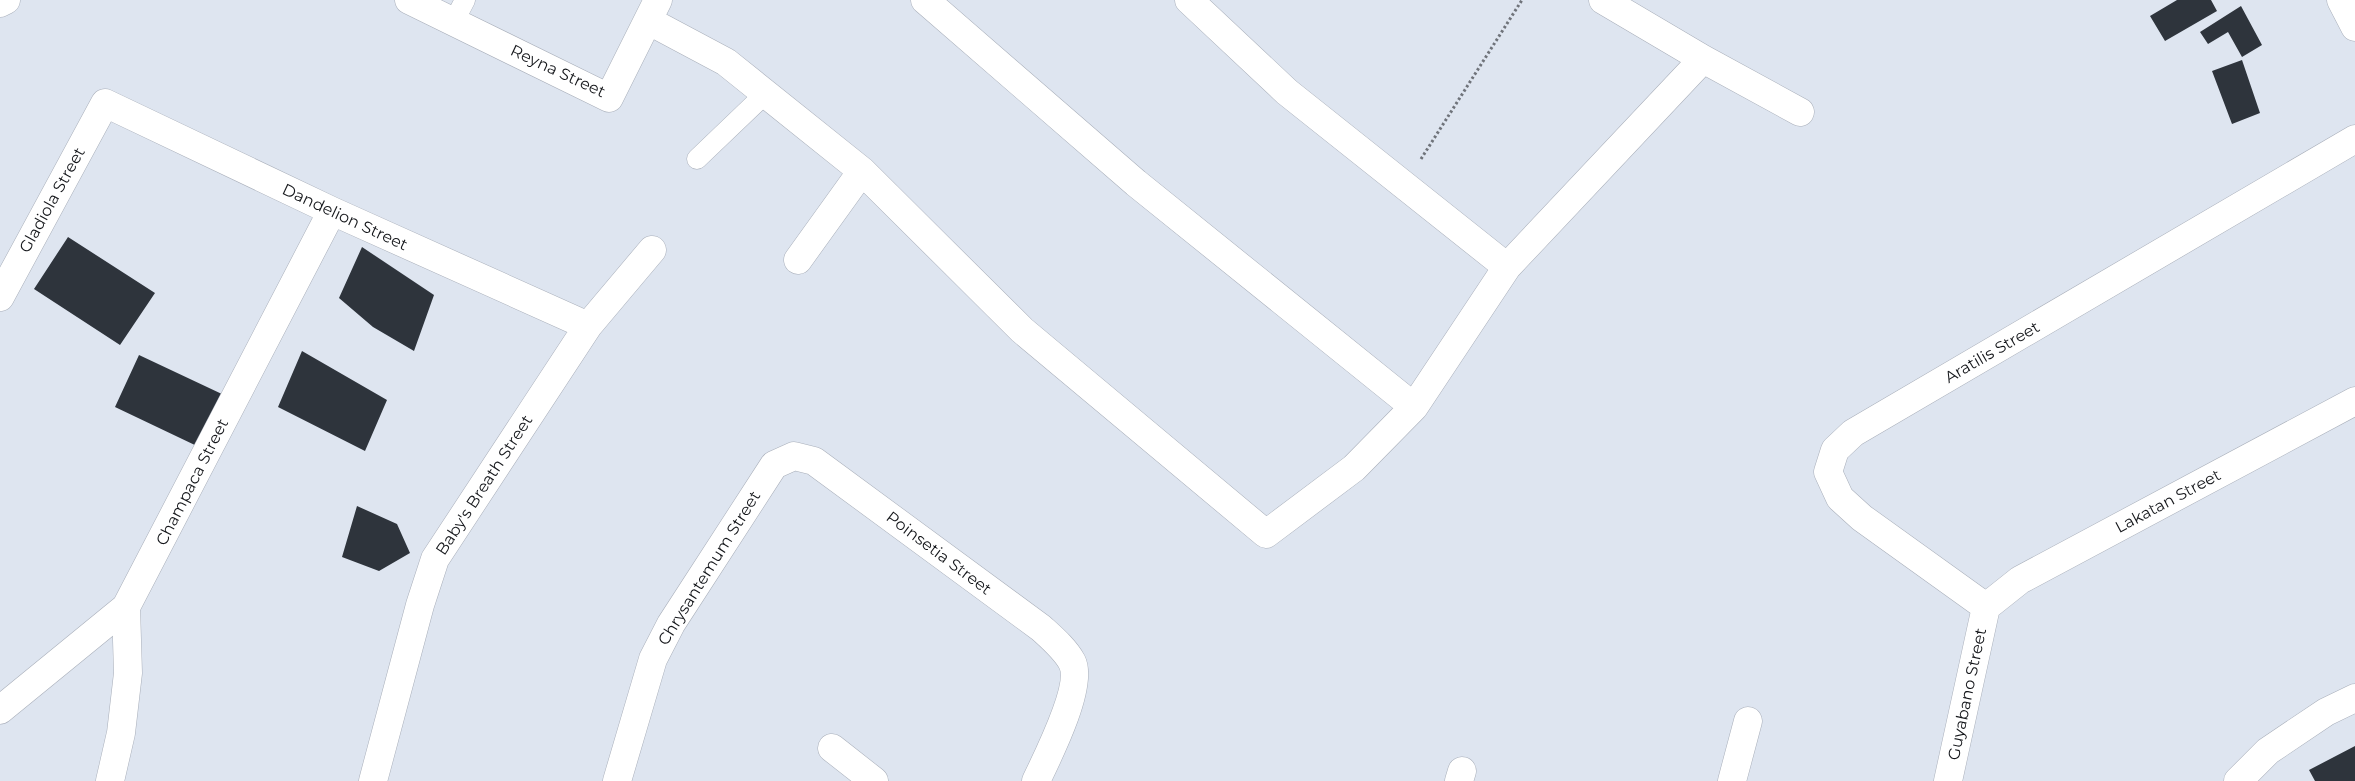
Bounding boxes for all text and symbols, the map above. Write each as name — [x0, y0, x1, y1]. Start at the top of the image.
street label: Reyna Street — [507, 41, 609, 102]
street label: Gladiola Street — [15, 144, 89, 256]
street label: Dandelion Street — [279, 180, 411, 255]
street label: Aratilis Street — [1941, 317, 2043, 387]
street label: Baby's Breath Street — [432, 411, 537, 559]
street label: Champaca Street — [152, 415, 232, 549]
street label: Lakatan Street — [2112, 465, 2224, 537]
street label: Chrysantemum Street — [654, 487, 765, 649]
street label: Poinsetia Street — [883, 507, 996, 599]
street label: Guyabano Street — [1944, 626, 1990, 762]

